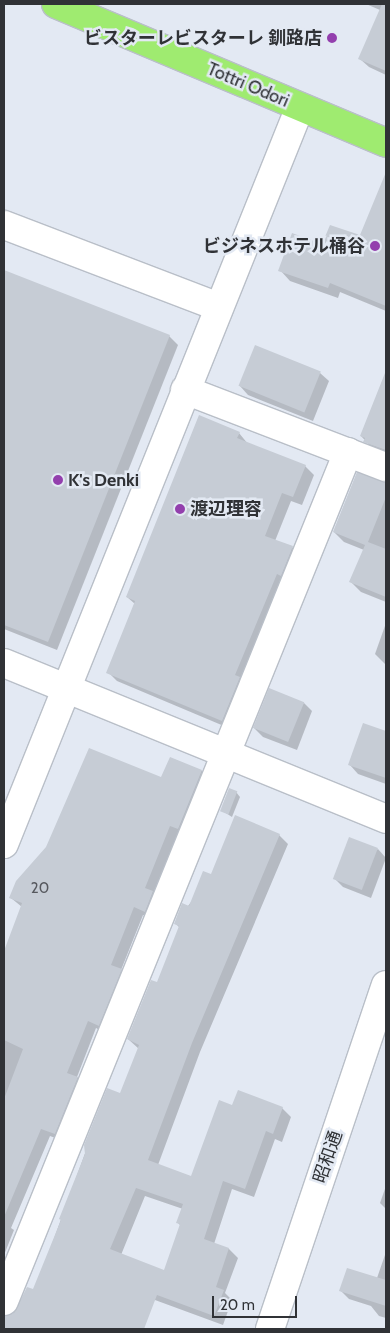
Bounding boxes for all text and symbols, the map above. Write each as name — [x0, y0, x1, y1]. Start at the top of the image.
place label: ビスターレビスターレ 釧路店 — [84, 27, 322, 49]
marker: ビスターレビスターレ 釧路店 — [326, 32, 338, 44]
street label: Tottri Odori — [204, 58, 292, 112]
place label: ビジネスホテル桶谷 — [203, 235, 365, 257]
marker: ビジネスホテル桶谷 — [369, 240, 381, 252]
place label: K's Denki — [68, 469, 139, 491]
marker: K's Denki — [52, 474, 64, 486]
place label: 渡辺理容 — [190, 498, 262, 520]
marker: 渡辺理容 — [174, 503, 186, 515]
house number: 20 — [31, 880, 49, 898]
street label: 昭和通 — [309, 1128, 347, 1186]
scale bar — [215, 1286, 300, 1318]
text: 20 m — [220, 1296, 255, 1314]

